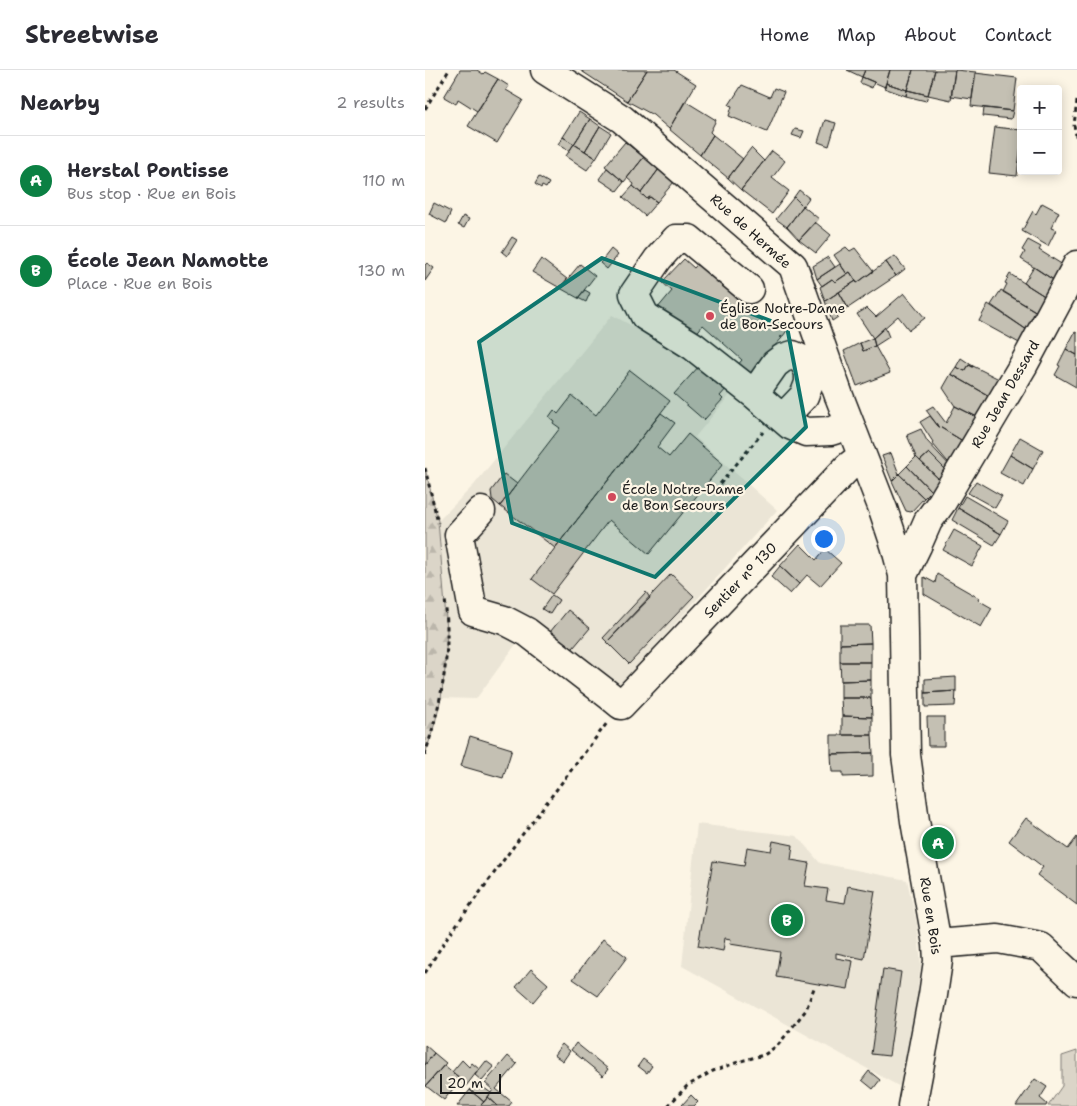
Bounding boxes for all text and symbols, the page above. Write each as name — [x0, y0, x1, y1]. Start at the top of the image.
text: Streetwise — [25, 19, 159, 51]
text: Home — [760, 23, 809, 47]
text: Map — [837, 23, 876, 47]
text: About — [904, 23, 957, 47]
text: Contact — [985, 23, 1052, 47]
map controls — [1017, 85, 1062, 175]
button: + — [1017, 85, 1062, 130]
text: Nearby — [20, 89, 100, 117]
text: 2 results — [336, 92, 405, 113]
button: − — [1017, 130, 1062, 175]
text: Herstal Pontisse — [67, 158, 229, 183]
text: A — [30, 170, 42, 191]
text: 110 m — [362, 170, 405, 191]
text: Bus stop · Rue en Bois — [67, 183, 236, 204]
street label: Rue de Hermée — [707, 190, 795, 272]
text: École Jean Namotte — [67, 248, 269, 273]
text: B — [31, 260, 41, 281]
text: 130 m — [358, 260, 405, 281]
text: Place · Rue en Bois — [67, 273, 213, 294]
place label: Église Notre-Dame de Bon-Secours — [720, 299, 846, 333]
marker: Église Notre-Dame de Bon-Secours — [704, 310, 716, 322]
street label: Rue Jean Dessard — [967, 337, 1043, 451]
place label: École Notre-Dame de Bon Secours — [622, 480, 744, 514]
marker: École Notre-Dame de Bon Secours — [606, 491, 618, 503]
your location — [811, 526, 837, 552]
street label: Sentier n° 130 — [699, 538, 781, 622]
pin: A — [922, 824, 954, 862]
street label: Rue en Bois — [916, 876, 946, 956]
pin: B — [771, 901, 803, 939]
scale bar — [440, 1071, 501, 1094]
text: 20 m — [447, 1074, 483, 1092]

